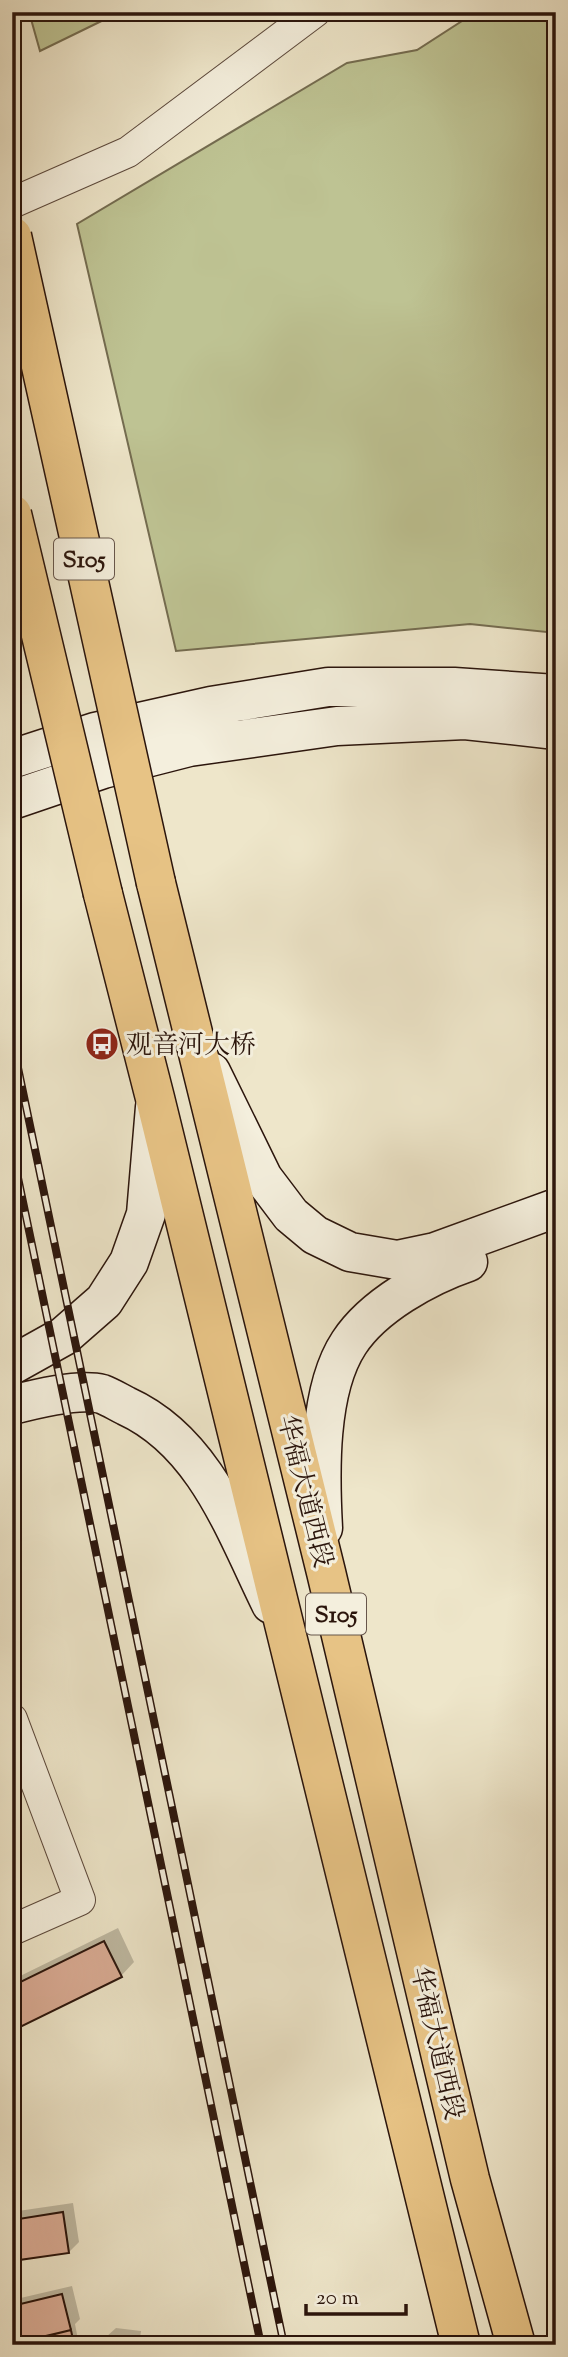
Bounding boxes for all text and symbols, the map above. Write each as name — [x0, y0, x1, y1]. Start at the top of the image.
road number: S105 — [54, 538, 114, 580]
bus stop icon: 观音河大桥 — [83, 1025, 121, 1063]
place label: 观音河大桥 — [126, 1028, 256, 1065]
street label: 华福大道西段 — [267, 1411, 340, 1572]
road number: S105 — [306, 1594, 366, 1634]
street label: 华福大道西段 — [400, 1963, 471, 2124]
scale bar — [306, 2273, 405, 2317]
text: 20 m — [316, 2284, 359, 2314]

